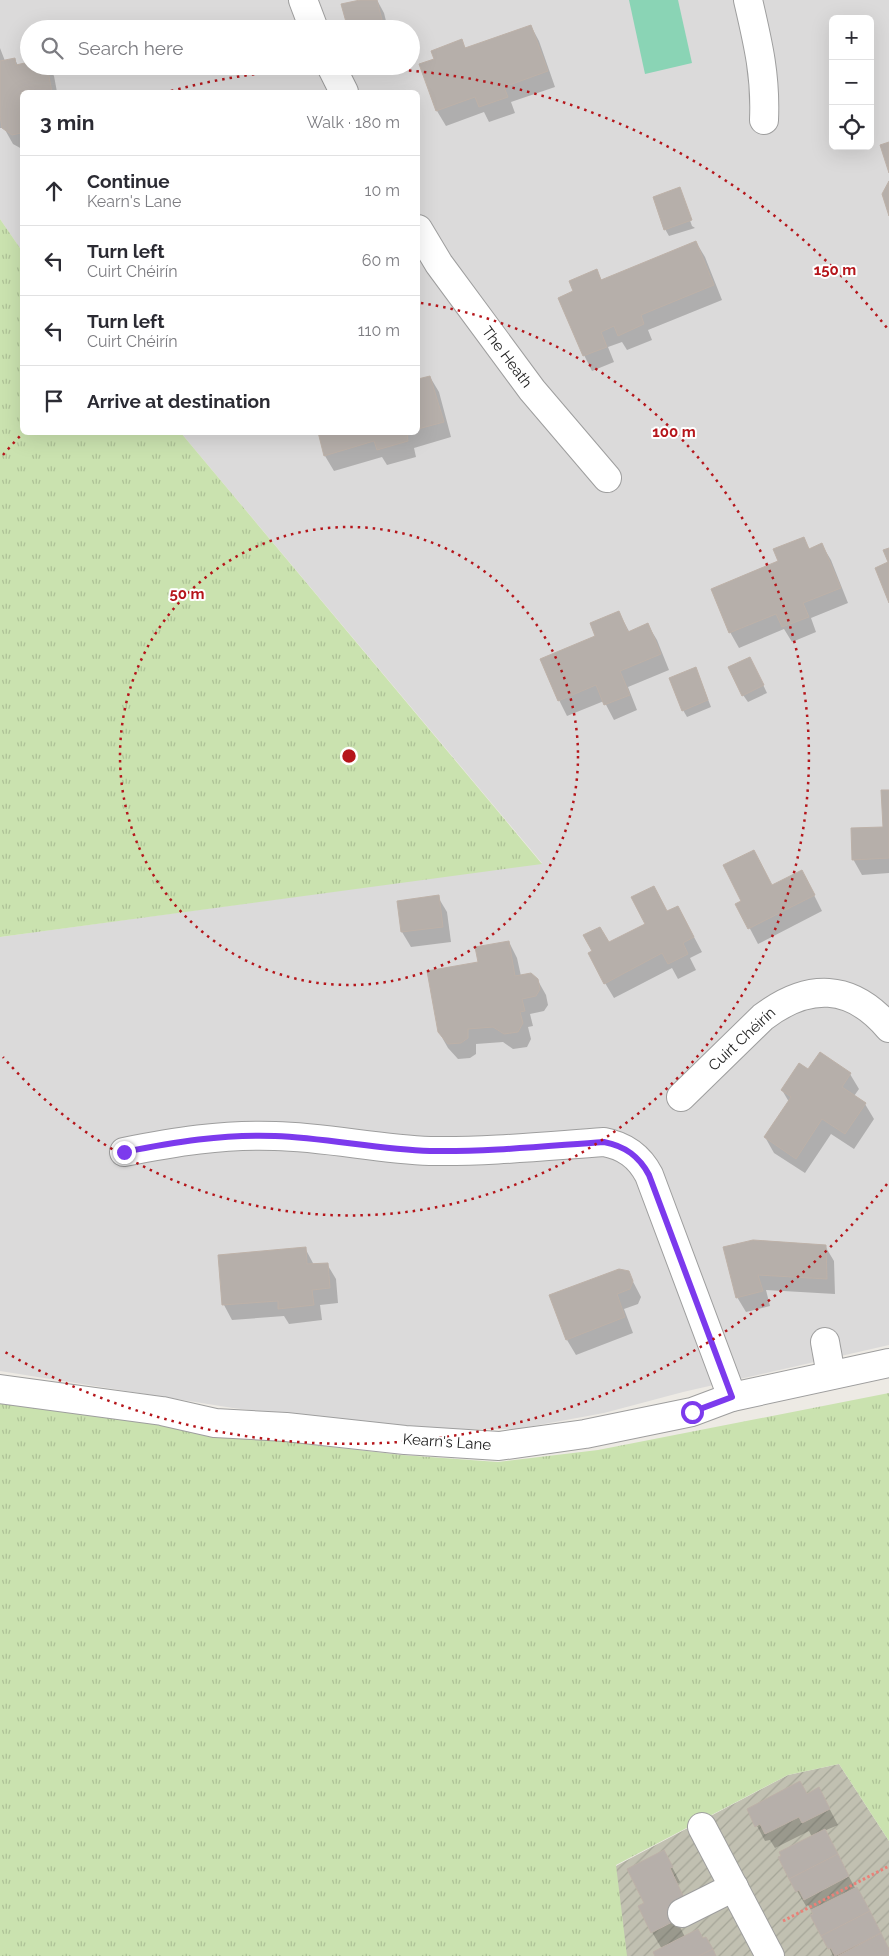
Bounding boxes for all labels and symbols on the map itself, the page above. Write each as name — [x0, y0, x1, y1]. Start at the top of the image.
text: 150 m — [814, 261, 856, 279]
street label: The Heath — [478, 323, 536, 391]
text: 100 m — [652, 423, 696, 441]
text: 50 m — [169, 585, 205, 603]
centre of rings — [340, 747, 358, 765]
street label: Cuirt Chéirín — [705, 1003, 779, 1075]
route end — [113, 1141, 136, 1164]
route start — [681, 1401, 704, 1424]
street label: Kearn's Lane — [402, 1430, 492, 1454]

